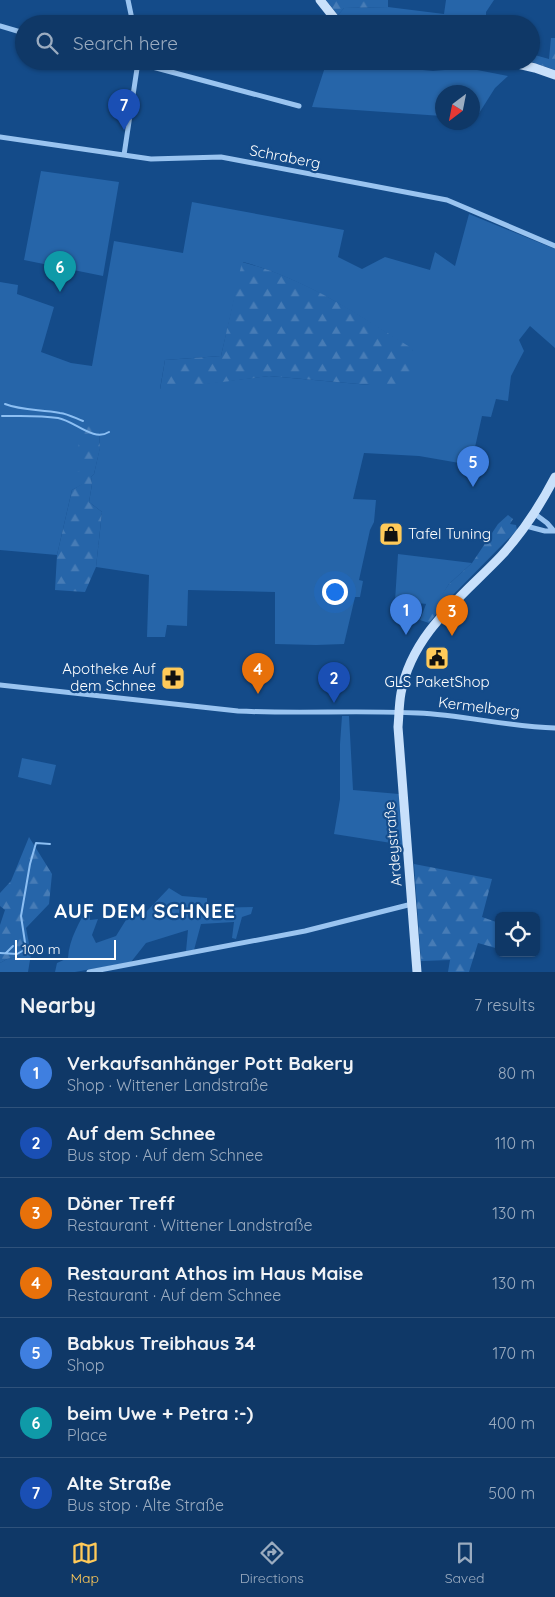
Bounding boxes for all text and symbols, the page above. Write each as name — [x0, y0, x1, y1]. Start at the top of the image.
search box — [15, 15, 540, 70]
icon: search — [33, 29, 61, 57]
text: Search here — [73, 31, 178, 55]
north arrow — [435, 85, 480, 130]
pin: 7 — [108, 89, 140, 130]
street label: Schraberg — [248, 140, 322, 173]
pin: 6 — [44, 251, 76, 292]
pin: 5 — [457, 446, 489, 487]
shop icon: Tafel Tuning — [378, 521, 404, 547]
place label: Tafel Tuning — [408, 524, 491, 543]
your location — [322, 579, 348, 605]
pin: 1 — [390, 594, 422, 635]
pin: 3 — [436, 595, 468, 636]
public building icon: GLS PaketShop — [424, 645, 450, 671]
pin: 4 — [242, 653, 274, 694]
place label: Apotheke Auf dem Schnee — [62, 659, 157, 695]
pin: 2 — [318, 662, 350, 703]
pharmacy icon: Apotheke Auf dem Schnee — [160, 665, 186, 691]
place label: GLS PaketShop — [384, 672, 490, 691]
street label: Kermelberg — [437, 692, 521, 721]
street label: Ardeystraße — [379, 801, 406, 887]
district label: AUF DEM SCHNEE — [54, 898, 236, 923]
map controls — [495, 912, 540, 957]
button: locate — [495, 912, 540, 957]
scale bar — [15, 937, 116, 960]
text: 100 m — [22, 940, 60, 958]
text: Nearby — [20, 992, 96, 1018]
text: 7 results — [474, 995, 535, 1015]
text: Verkaufsanhänger Pott Bakery — [67, 1051, 354, 1075]
text: 1 — [33, 1063, 39, 1083]
text: 80 m — [498, 1063, 535, 1083]
text: Shop · Wittener Landstraße — [67, 1075, 268, 1095]
text: Auf dem Schnee — [67, 1121, 216, 1145]
text: 2 — [31, 1133, 41, 1153]
text: 110 m — [495, 1133, 535, 1153]
text: Bus stop · Auf dem Schnee — [67, 1145, 263, 1165]
text: Döner Treff — [67, 1191, 175, 1215]
text: 3 — [32, 1203, 40, 1223]
text: 130 m — [492, 1203, 535, 1223]
text: Restaurant · Wittener Landstraße — [67, 1215, 312, 1235]
text: Restaurant Athos im Haus Maise — [67, 1261, 363, 1285]
text: 4 — [31, 1273, 41, 1293]
text: 130 m — [492, 1273, 535, 1293]
text: Restaurant · Auf dem Schnee — [67, 1285, 281, 1305]
text: Babkus Treibhaus 34 — [67, 1331, 256, 1355]
text: 5 — [31, 1343, 41, 1363]
text: 170 m — [492, 1343, 535, 1363]
text: Shop — [67, 1355, 104, 1375]
text: beim Uwe + Petra :-) — [67, 1401, 253, 1425]
text: 6 — [32, 1413, 40, 1433]
text: 400 m — [489, 1413, 535, 1433]
text: Place — [67, 1425, 107, 1445]
text: Alte Straße — [67, 1471, 171, 1495]
text: 7 — [32, 1483, 40, 1503]
text: 500 m — [488, 1483, 535, 1503]
text: Bus stop · Alte Straße — [67, 1495, 224, 1515]
tab: Map — [70, 1539, 99, 1587]
tab: Directions — [240, 1539, 304, 1587]
tab: Saved — [445, 1539, 485, 1587]

